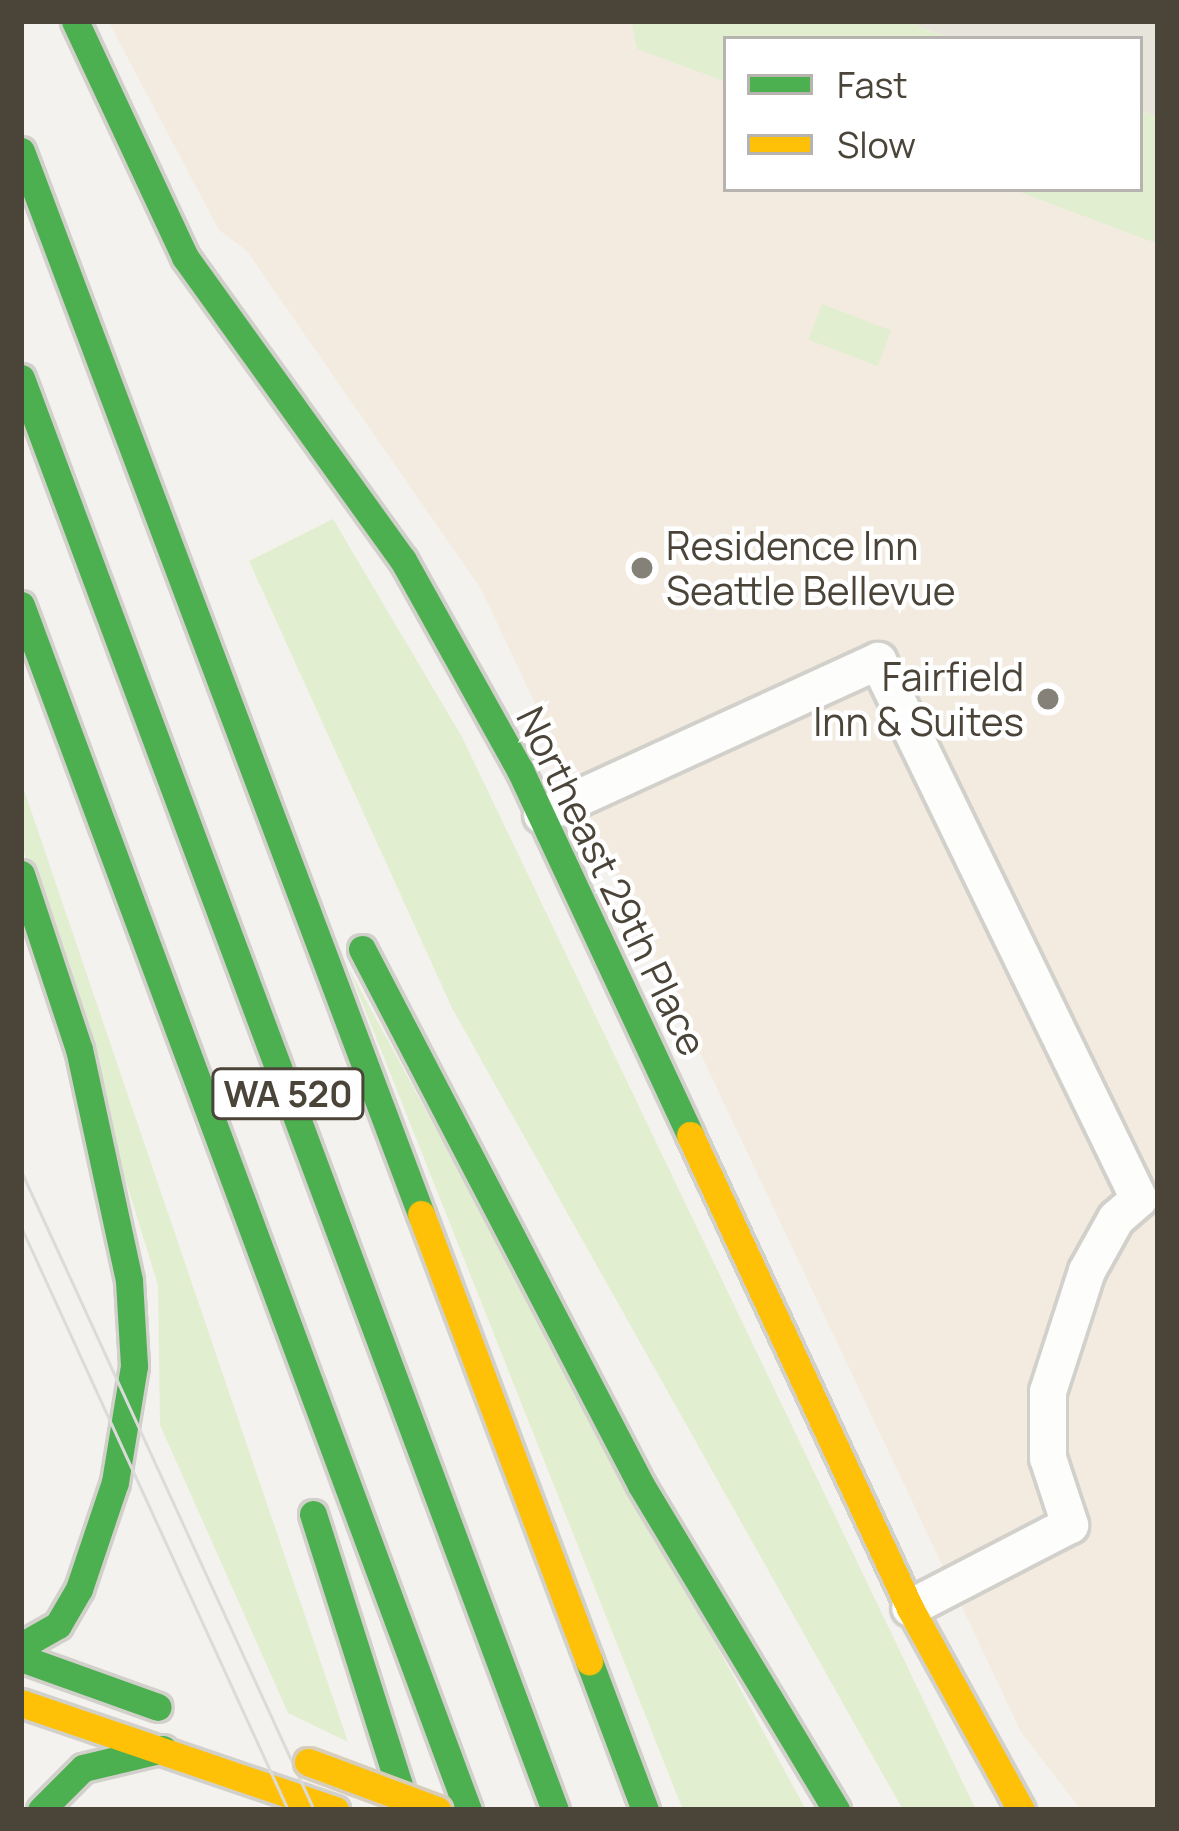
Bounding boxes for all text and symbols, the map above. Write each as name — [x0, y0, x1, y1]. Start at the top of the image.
legend — [723, 36, 1143, 192]
text: Fast — [837, 60, 908, 109]
text: Slow — [837, 120, 916, 169]
place label: Residence Inn Seattle Bellevue — [666, 523, 955, 614]
marker: Residence Inn Seattle Bellevue — [629, 555, 655, 581]
place label: Fairfield Inn & Suites — [813, 654, 1024, 745]
marker: Fairfield Inn & Suites — [1035, 686, 1061, 712]
street label: Northeast 29th Place — [507, 699, 717, 1063]
road number: WA 520 — [210, 1064, 366, 1124]

